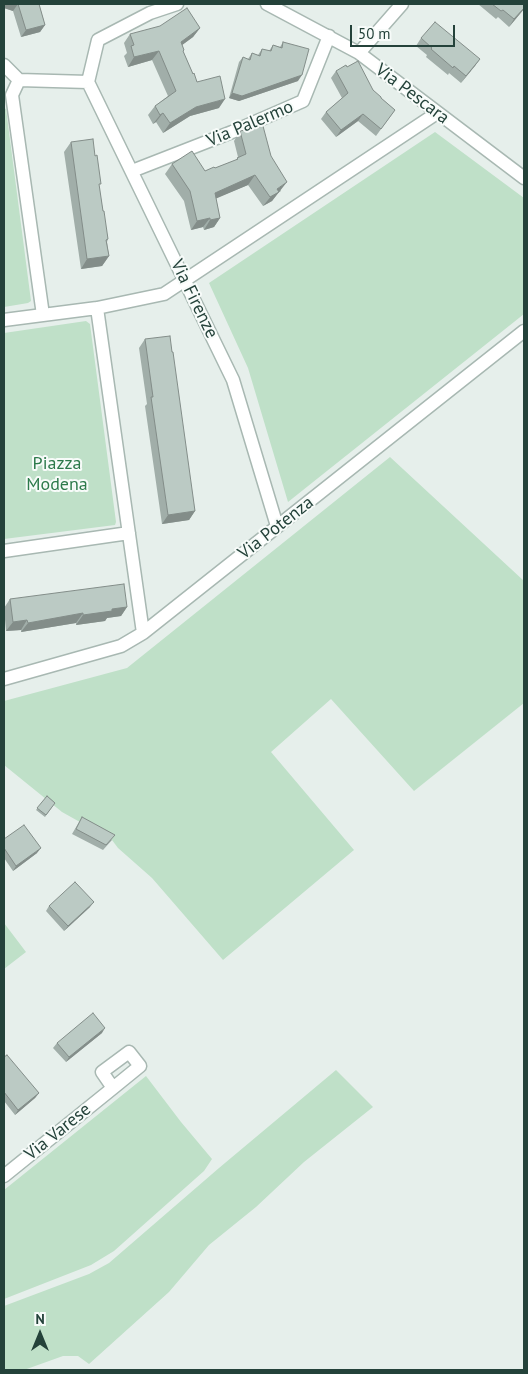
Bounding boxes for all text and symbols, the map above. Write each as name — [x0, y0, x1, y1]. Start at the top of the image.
scale bar — [353, 15, 458, 47]
text: 50 m — [358, 24, 391, 43]
street label: Via Pescara — [371, 59, 453, 129]
street label: Via Palermo — [203, 96, 297, 152]
street label: Via Firenze — [166, 256, 222, 342]
park label: Piazza Modena — [26, 453, 88, 496]
street label: Via Potenza — [234, 492, 318, 564]
street label: Via Varese — [20, 1099, 96, 1165]
north arrow — [15, 1309, 65, 1359]
text: N — [35, 1310, 45, 1328]

